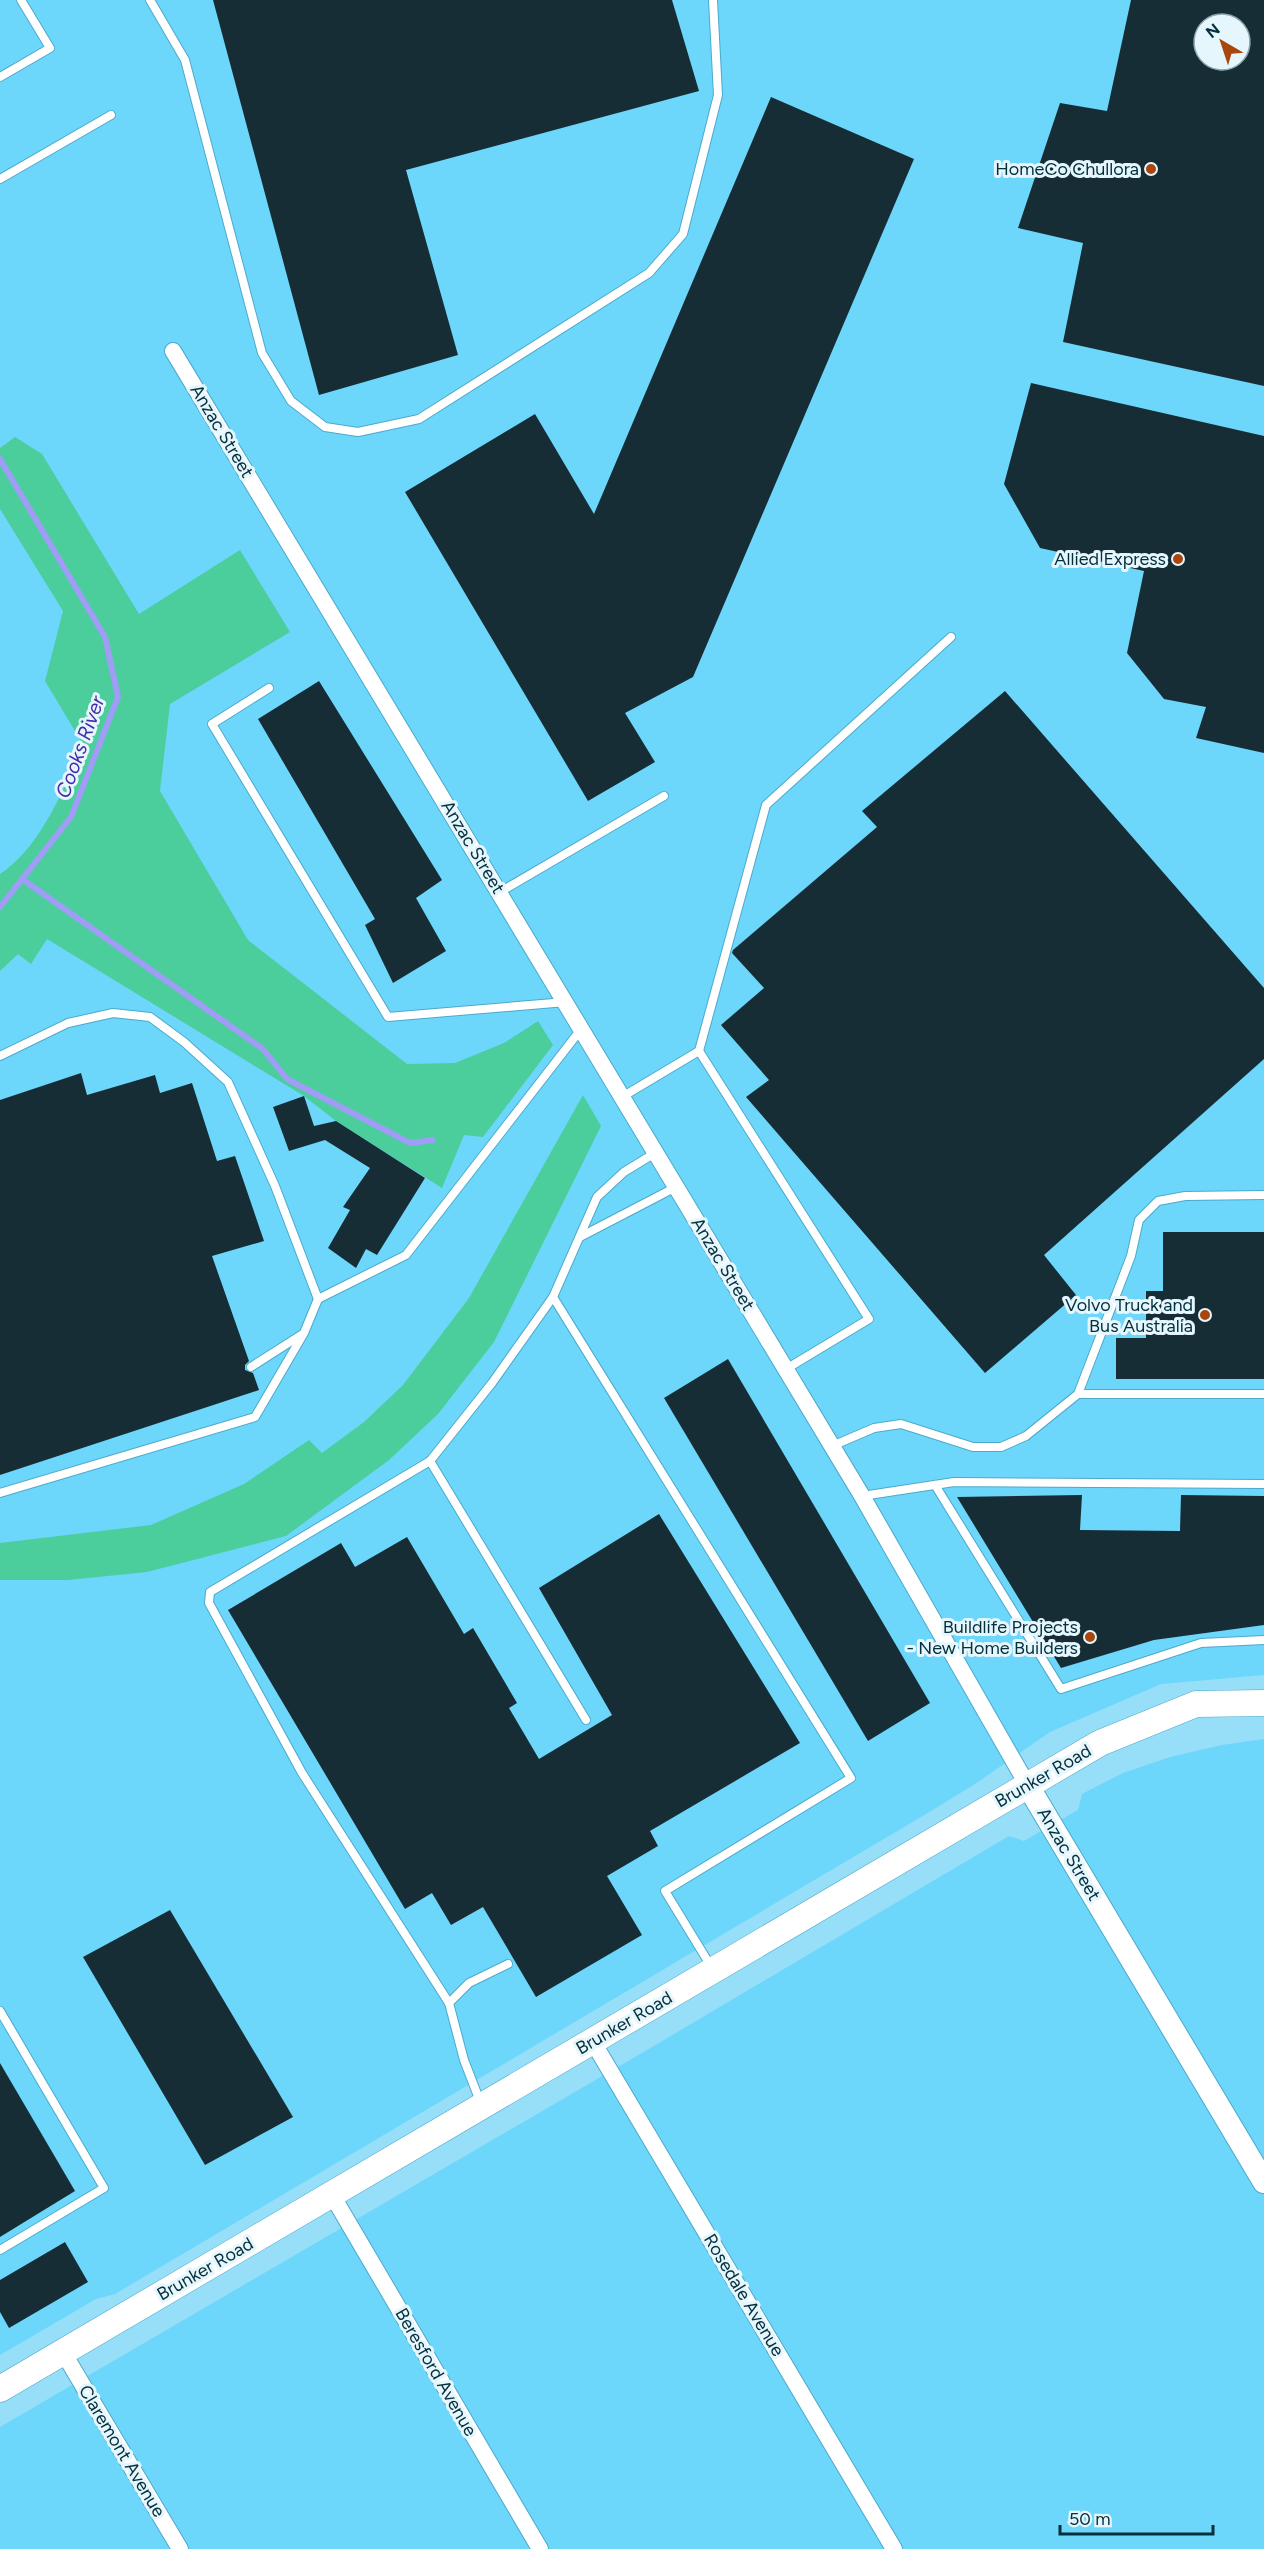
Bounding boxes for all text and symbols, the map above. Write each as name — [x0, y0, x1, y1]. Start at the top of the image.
north arrow — [1192, 12, 1252, 72]
text: N — [1202, 19, 1224, 42]
place label: HomeCo Chullora — [995, 158, 1139, 180]
marker: HomeCo Chullora — [1144, 162, 1158, 176]
street label: Anzac Street — [186, 380, 259, 482]
place label: Allied Express — [1054, 548, 1166, 570]
marker: Allied Express — [1171, 552, 1185, 566]
water label: Cooks River — [50, 692, 110, 801]
street label: Anzac Street — [437, 796, 510, 898]
street label: Anzac Street — [687, 1213, 760, 1315]
place label: Volvo Truck and Bus Australia — [1065, 1294, 1193, 1337]
marker: Volvo Truck and Bus Australia — [1198, 1308, 1212, 1322]
place label: Buildlife Projects - New Home Builders — [906, 1616, 1078, 1659]
marker: Buildlife Projects - New Home Builders — [1083, 1630, 1097, 1644]
street label: Brunker Road — [991, 1740, 1095, 1812]
street label: Anzac Street — [1033, 1803, 1106, 1905]
street label: Brunker Road — [572, 1987, 676, 2059]
street label: Rosedale Avenue — [699, 2230, 789, 2360]
street label: Brunker Road — [153, 2233, 257, 2305]
street label: Beresford Avenue — [390, 2304, 482, 2440]
street label: Claremont Avenue — [74, 2381, 170, 2521]
scale bar — [1060, 2498, 1213, 2536]
text: 50 m — [1069, 2508, 1111, 2530]

